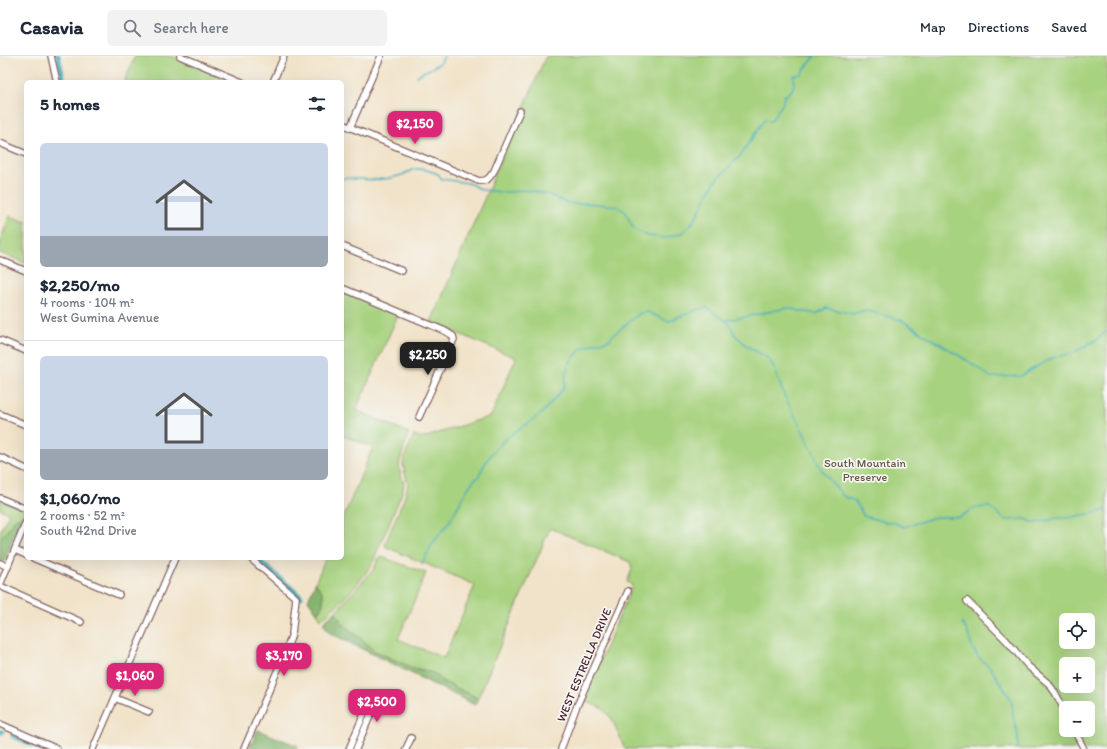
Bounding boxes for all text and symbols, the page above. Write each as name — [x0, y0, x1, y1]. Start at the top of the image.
search box — [107, 10, 387, 46]
text: Casavia — [20, 16, 83, 39]
icon: search — [121, 17, 143, 39]
text: Search here — [153, 19, 229, 37]
text: Map — [920, 19, 946, 36]
text: Directions — [968, 19, 1029, 36]
text: Saved — [1051, 19, 1087, 36]
icon: filters — [306, 93, 328, 115]
text: 5 homes — [40, 94, 100, 114]
pin: $2,150 — [382, 111, 448, 145]
text: $2,150 — [396, 116, 434, 131]
icon: home — [148, 169, 220, 241]
text: $2,250/mo — [40, 275, 120, 295]
text: 4 rooms · 104 m² — [40, 295, 134, 310]
text: West Gumina Avenue — [40, 310, 159, 325]
pin: $2,250 — [395, 342, 461, 376]
text: $2,250 — [409, 347, 447, 362]
icon: home — [148, 382, 220, 454]
park label: South Mountain Preserve — [824, 456, 907, 484]
text: $1,060/mo — [40, 488, 121, 508]
text: 2 rooms · 52 m² — [40, 508, 125, 523]
text: South 42nd Drive — [40, 523, 137, 538]
street label: WEST ESTRELLA DRIVE — [554, 606, 614, 724]
map controls — [1059, 613, 1095, 737]
button: locate — [1059, 613, 1095, 649]
pin: $3,170 — [251, 643, 317, 677]
text: $3,170 — [265, 648, 303, 663]
button: + — [1059, 657, 1095, 693]
pin: $1,060 — [102, 663, 168, 697]
text: $1,060 — [116, 668, 154, 683]
pin: $2,500 — [344, 689, 410, 723]
text: $2,500 — [357, 694, 397, 709]
button: − — [1059, 701, 1095, 737]

